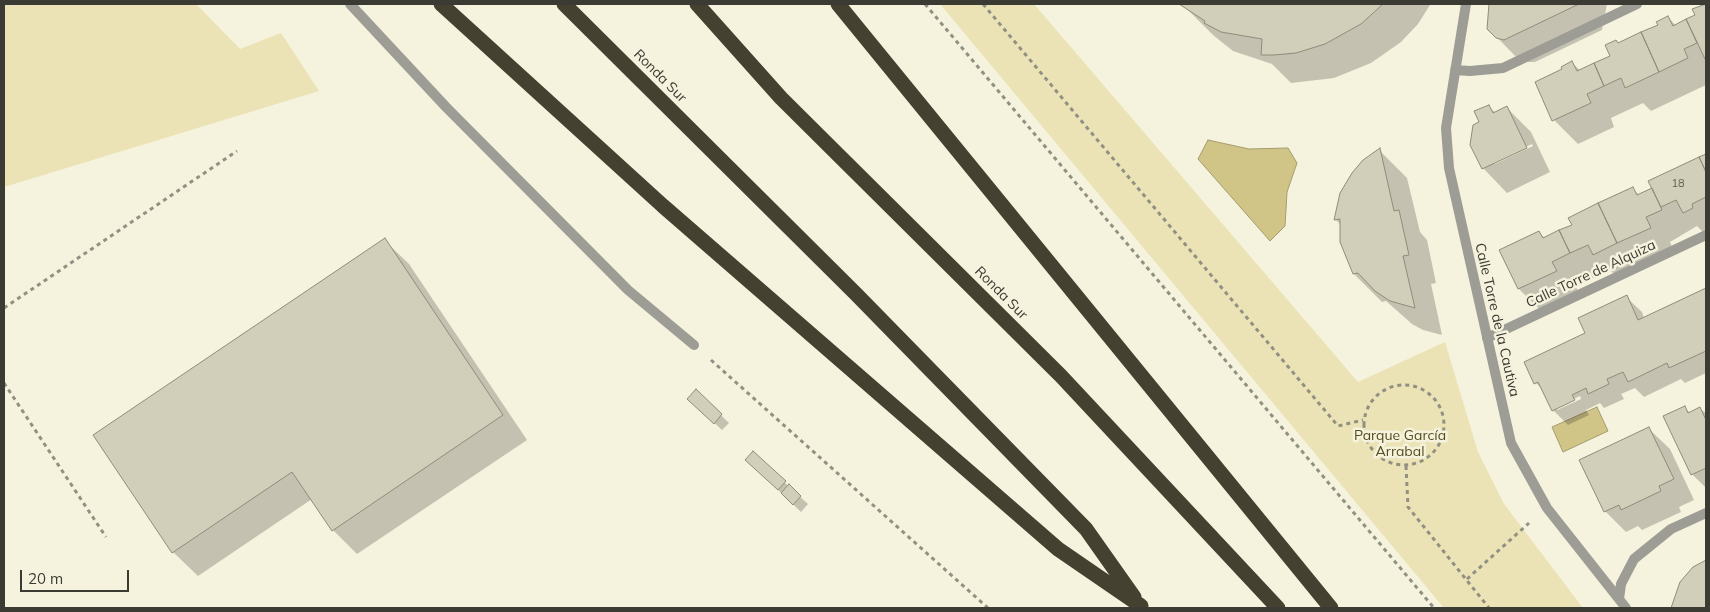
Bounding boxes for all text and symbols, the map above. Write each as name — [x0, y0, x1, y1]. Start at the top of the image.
street label: Ronda Sur — [630, 46, 690, 106]
house number: 18 — [1671, 177, 1685, 191]
street label: Calle Torre de Alquiza — [1524, 237, 1658, 311]
street label: Calle Torre de la Cautiva — [1471, 242, 1523, 398]
street label: Ronda Sur — [971, 263, 1031, 323]
park label: Parque García Arrabal — [1354, 428, 1446, 461]
scale bar — [22, 560, 131, 592]
text: 20 m — [28, 569, 63, 588]

